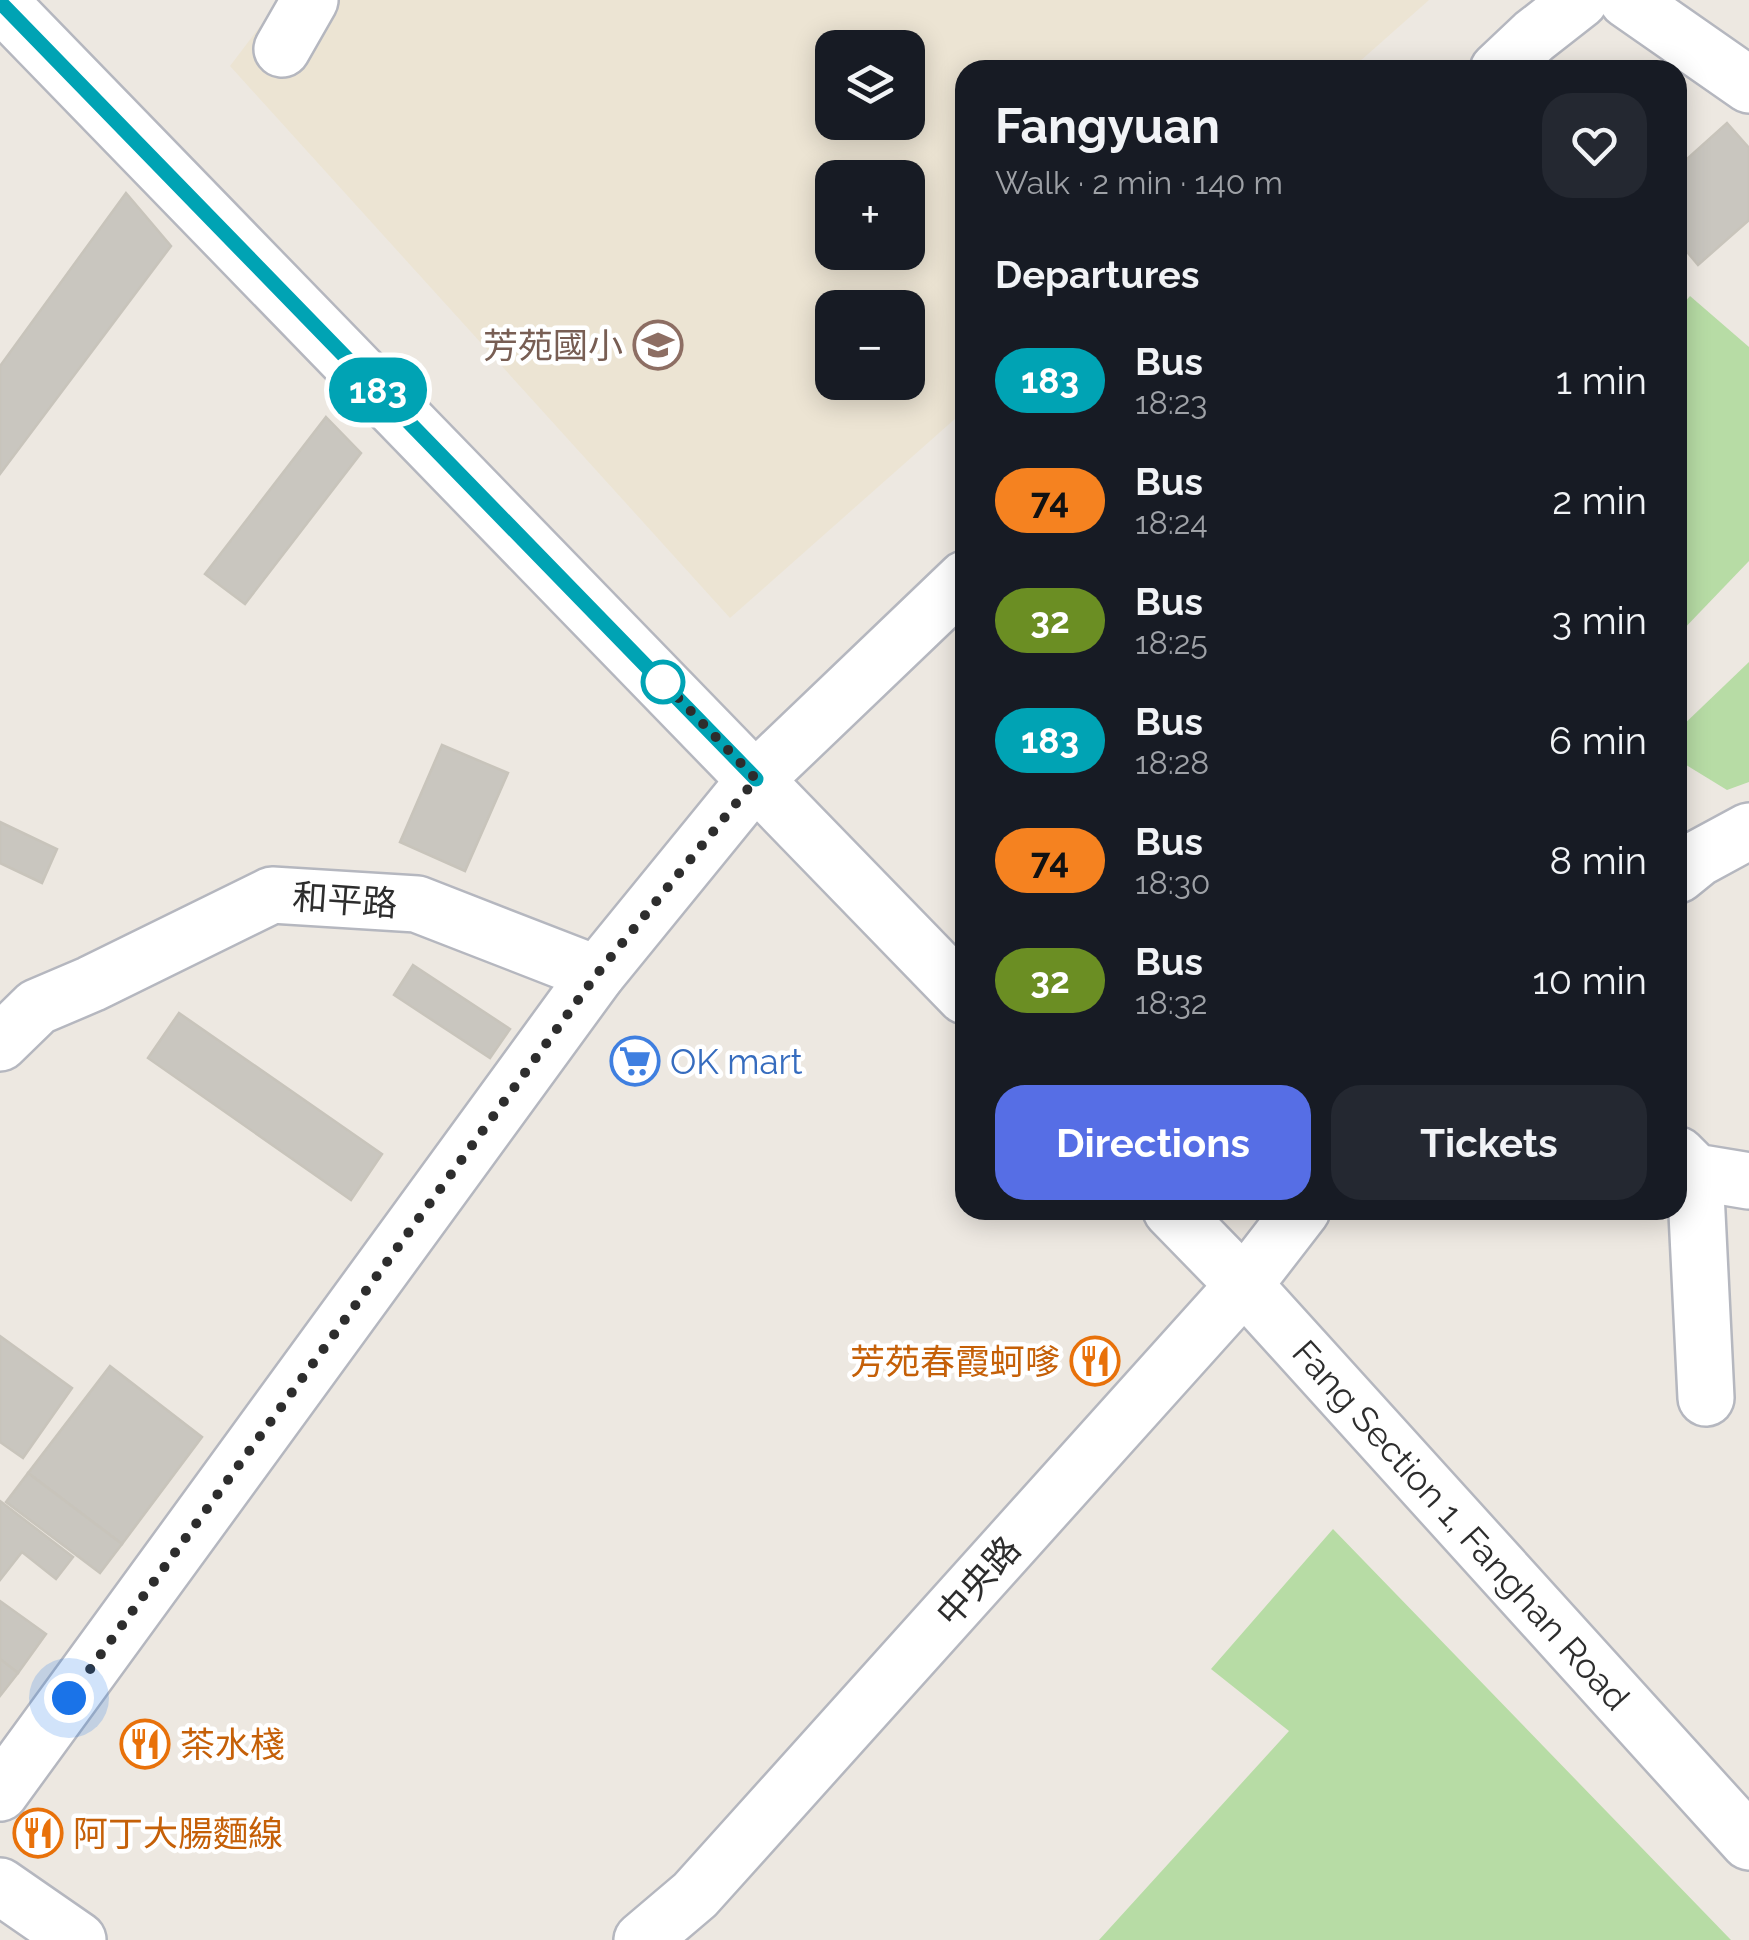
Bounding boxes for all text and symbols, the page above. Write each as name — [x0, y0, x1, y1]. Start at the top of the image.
map controls — [815, 30, 925, 400]
button: layers — [815, 30, 925, 140]
button: heart — [1542, 93, 1647, 198]
text: Fangyuan — [995, 98, 1220, 154]
button: + — [815, 160, 925, 270]
text: Walk · 2 min · 140 m — [995, 164, 1283, 201]
text: Departures — [995, 252, 1200, 297]
button: − — [815, 290, 925, 400]
school or university icon: 芳苑國小 — [632, 319, 684, 371]
place label: 芳苑國小 — [483, 325, 623, 366]
text: Bus — [1135, 339, 1203, 384]
line badge: 183 — [320, 358, 436, 422]
text: 1 min — [1556, 358, 1647, 403]
text: 183 — [1021, 360, 1079, 401]
text: 183 — [349, 370, 407, 411]
text: 18:23 — [1135, 384, 1207, 421]
text: Bus — [1135, 459, 1203, 504]
text: 2 min — [1552, 478, 1647, 523]
text: 74 — [1031, 480, 1069, 521]
text: 18:24 — [1135, 504, 1208, 541]
text: Bus — [1135, 579, 1203, 624]
text: 3 min — [1552, 598, 1647, 643]
text: 32 — [1030, 600, 1070, 641]
text: 18:25 — [1135, 624, 1208, 661]
unlabelled marker — [642, 661, 684, 703]
text: Bus — [1135, 699, 1203, 744]
text: 6 min — [1549, 718, 1647, 763]
text: 183 — [1021, 720, 1079, 761]
text: 18:28 — [1135, 744, 1209, 781]
text: Bus — [1135, 819, 1203, 864]
text: 8 min — [1549, 838, 1647, 883]
text: 74 — [1031, 840, 1069, 881]
text: 18:30 — [1135, 864, 1210, 901]
street label: 和平路 — [291, 876, 399, 924]
text: Bus — [1135, 939, 1203, 984]
text: 10 min — [1532, 958, 1647, 1003]
text: 32 — [1030, 960, 1070, 1001]
text: 18:32 — [1135, 984, 1207, 1021]
supermarket icon: OK mart — [609, 1035, 661, 1087]
place label: OK mart — [670, 1041, 803, 1082]
button: Directions — [995, 1085, 1311, 1200]
button: Tickets — [1331, 1085, 1647, 1200]
street label: Fang Section 1, Fanghan Road — [1284, 1332, 1638, 1718]
restaurant icon: 芳苑春霞蚵嗲 — [1069, 1335, 1121, 1387]
place label: 芳苑春霞蚵嗲 — [850, 1341, 1060, 1382]
street label: 中央路 — [928, 1528, 1028, 1634]
your location — [44, 1673, 94, 1723]
restaurant icon: 茶水棧 — [119, 1718, 171, 1770]
place label: 茶水棧 — [180, 1724, 285, 1765]
restaurant icon: 阿丁大腸麵線 — [12, 1807, 64, 1859]
place label: 阿丁大腸麵線 — [73, 1813, 283, 1854]

